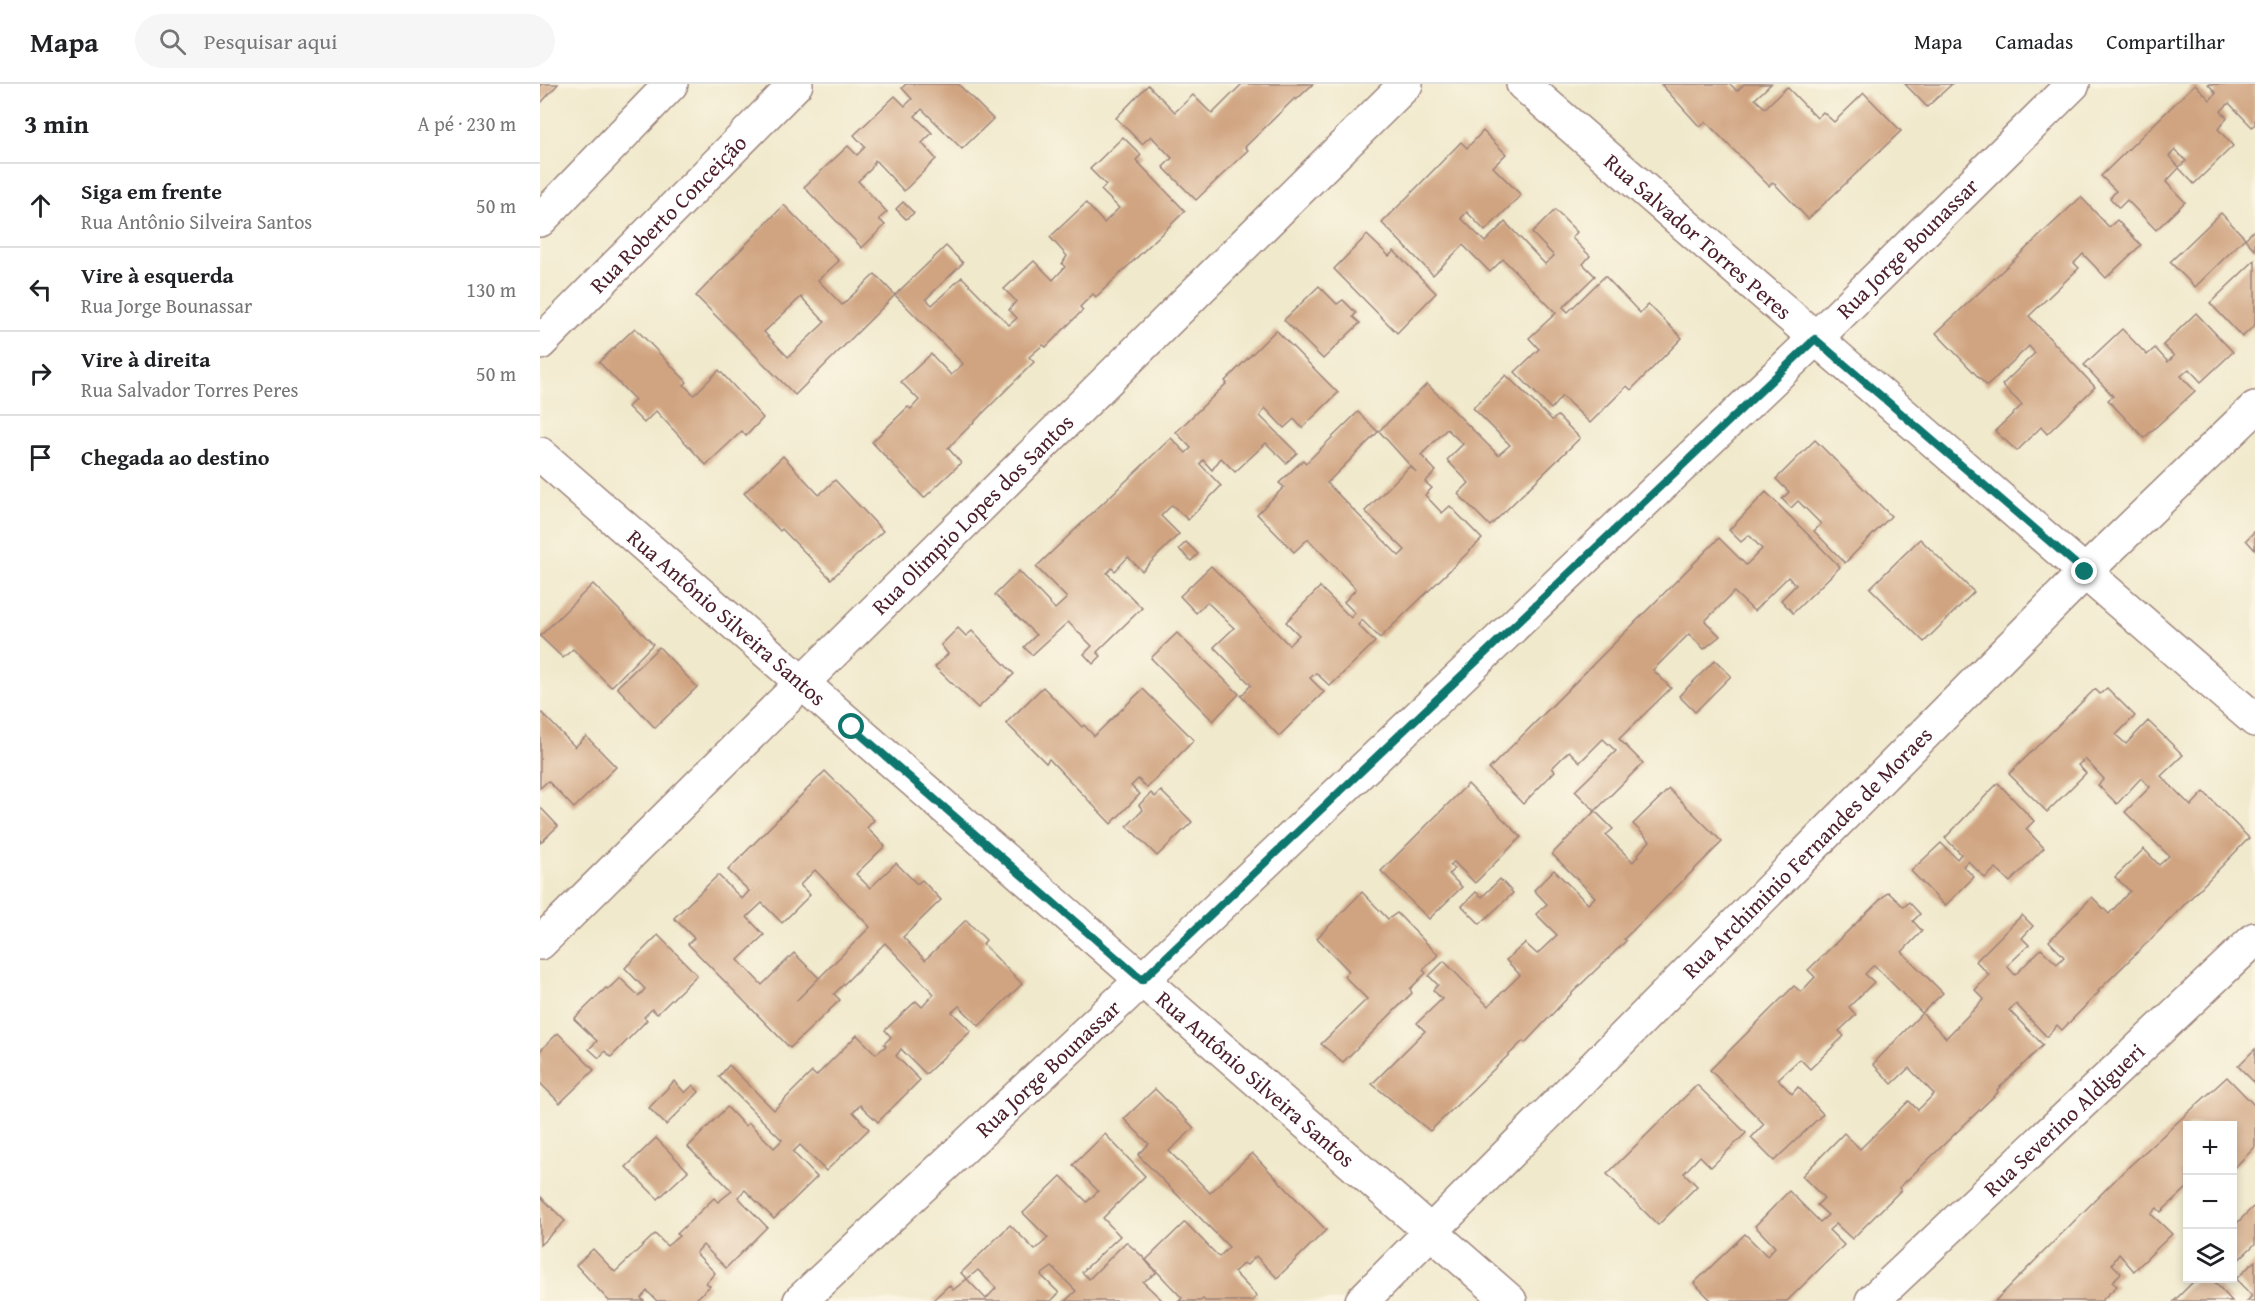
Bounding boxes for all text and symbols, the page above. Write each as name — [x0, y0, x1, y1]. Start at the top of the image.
search box — [135, 14, 555, 68]
text: Mapa — [30, 21, 99, 62]
icon: search — [156, 25, 189, 58]
text: Pesquisar aqui — [204, 25, 337, 57]
text: Mapa — [1914, 26, 1962, 57]
text: Camadas — [1995, 26, 2073, 57]
text: Compartilhar — [2106, 26, 2225, 57]
text: 3 min — [24, 104, 89, 143]
text: A pé · 230 m — [418, 109, 516, 138]
street label: Rua Roberto Conceição — [582, 127, 754, 300]
street label: Rua Salvador Torres Peres — [1597, 146, 1799, 327]
street label: Rua Jorge Bounassar — [1829, 170, 1985, 326]
text: Siga em frente — [81, 175, 222, 207]
icon: ahead — [24, 189, 57, 222]
text: 50 m — [476, 191, 516, 220]
text: Rua Antônio Silveira Santos — [81, 207, 312, 236]
text: Vire à esquerda — [81, 259, 234, 291]
icon: left — [24, 273, 57, 306]
text: 130 m — [466, 275, 516, 304]
text: Rua Jorge Bounassar — [81, 291, 252, 320]
text: Vire à direita — [81, 343, 211, 375]
icon: right — [24, 357, 57, 390]
text: 50 m — [476, 359, 516, 388]
text: Rua Salvador Torres Peres — [81, 375, 299, 404]
street label: Rua Olimpio Lopes dos Santos — [864, 407, 1081, 622]
icon: arrive — [24, 441, 57, 474]
text: Chegada ao destino — [81, 441, 269, 473]
street label: Rua Antônio Silveira Santos — [620, 521, 833, 713]
route end — [2071, 558, 2097, 584]
route start — [838, 713, 864, 739]
street label: Rua Archiminio Fernandes de Moraes — [1675, 719, 1939, 985]
street label: Rua Antônio Silveira Santos — [1149, 983, 1362, 1175]
street label: Rua Jorge Bounassar — [968, 992, 1128, 1145]
street label: Rua Severino Aldigueri — [1976, 1035, 2152, 1204]
map controls — [2183, 1121, 2237, 1283]
button: + — [2183, 1121, 2237, 1175]
button: − — [2183, 1175, 2237, 1229]
button: layers — [2183, 1229, 2237, 1283]

